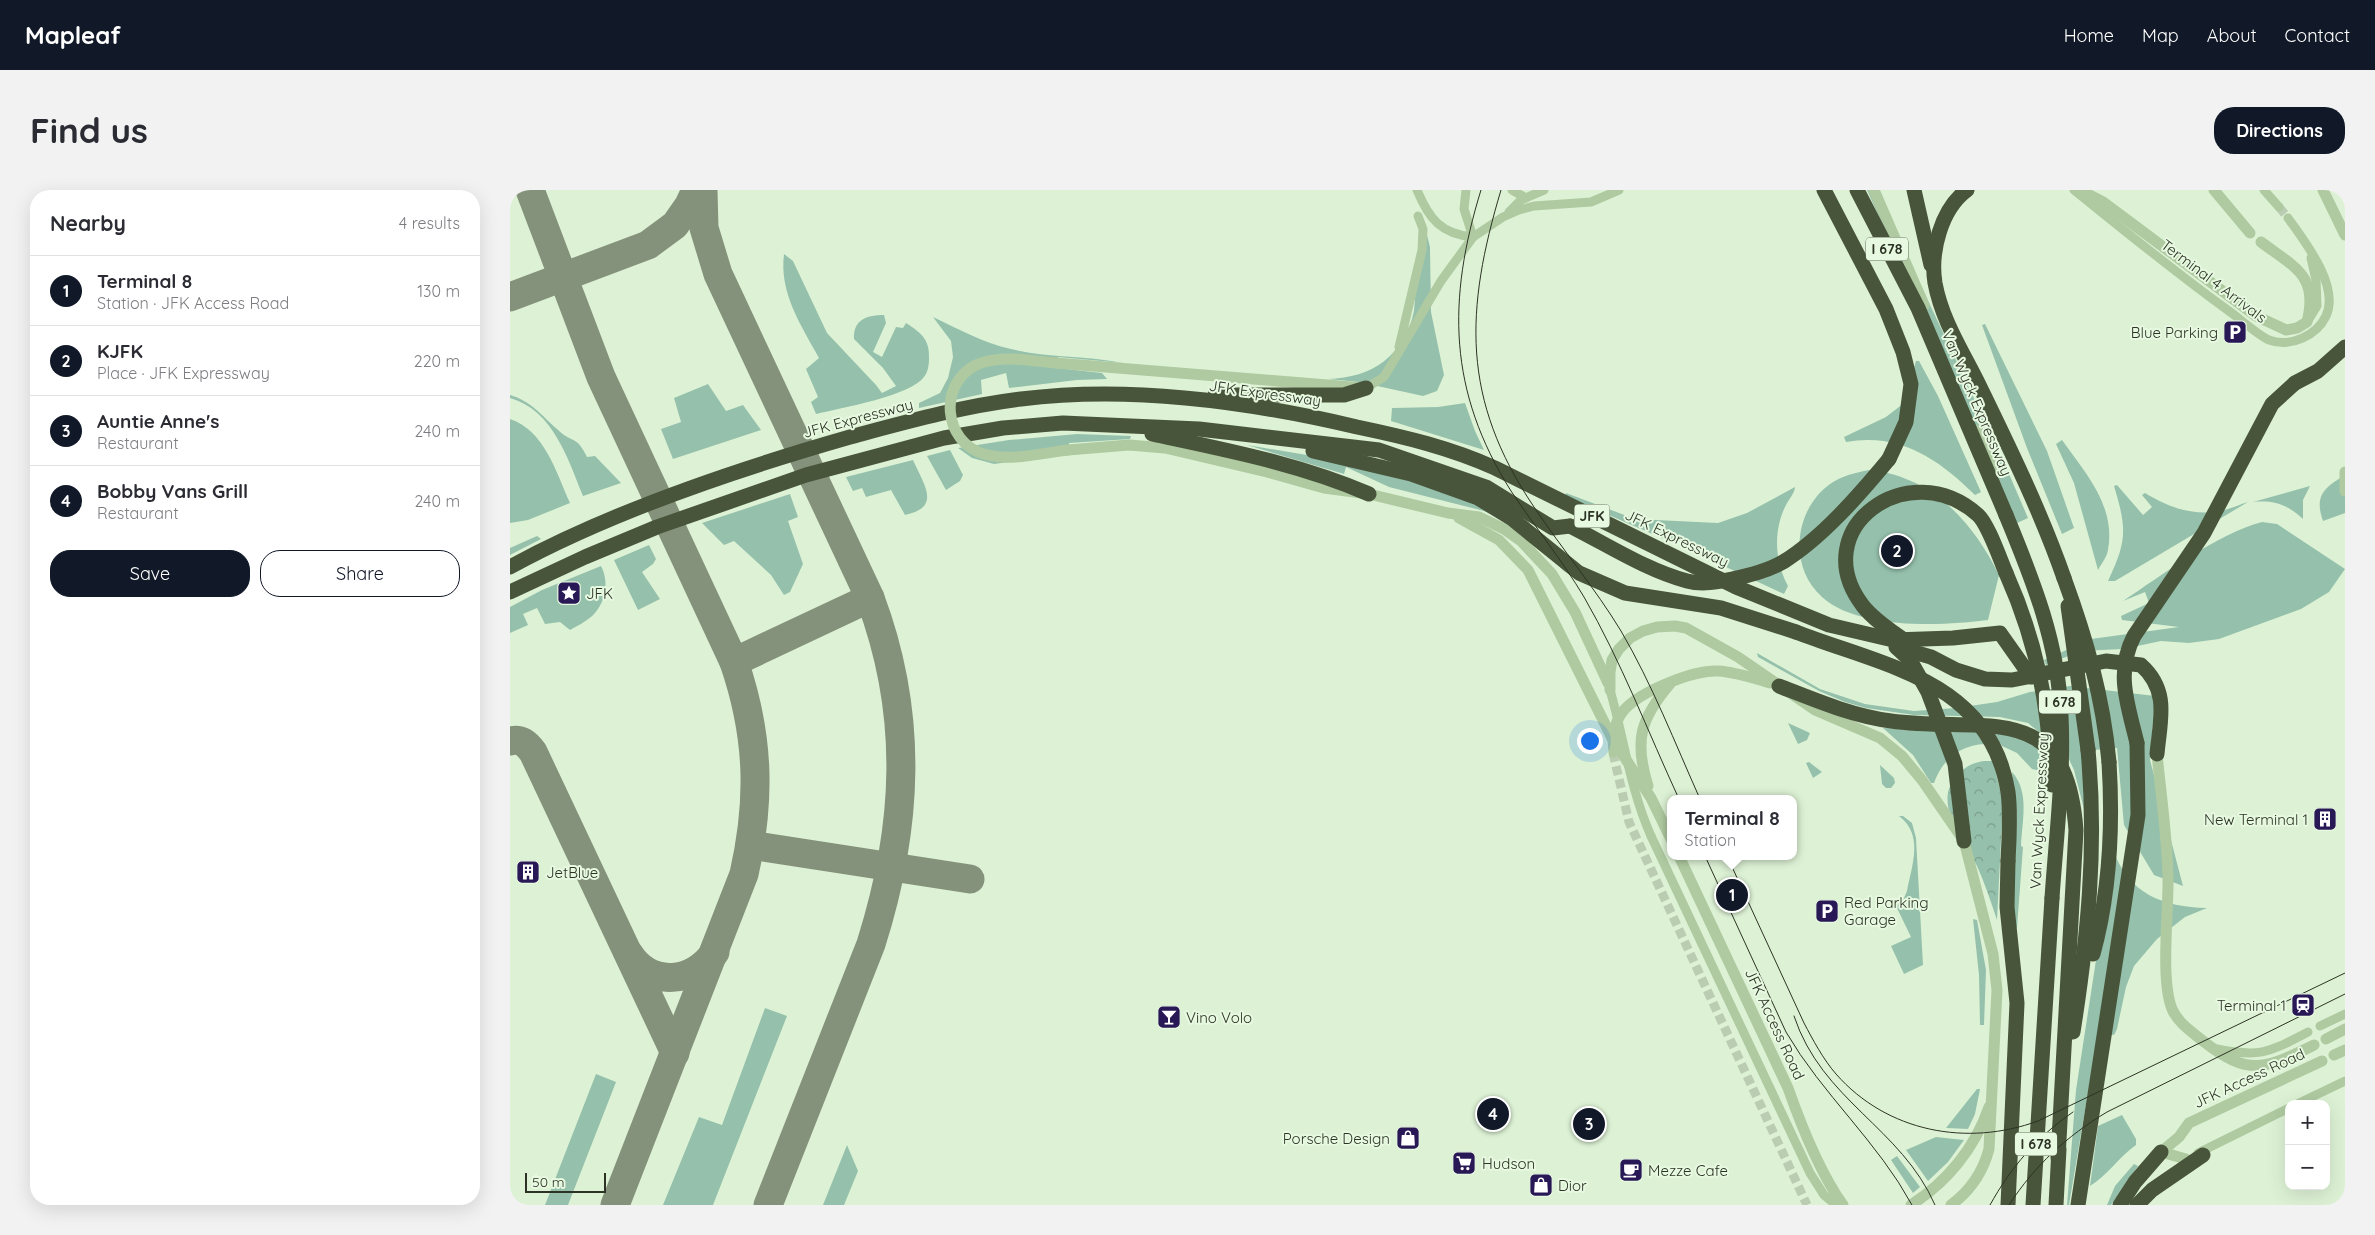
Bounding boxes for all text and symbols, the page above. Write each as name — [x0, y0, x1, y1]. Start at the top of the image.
text: Mapleaf — [25, 20, 121, 50]
text: Home — [2064, 24, 2114, 47]
text: Map — [2142, 24, 2179, 47]
text: About — [2207, 24, 2257, 47]
text: Contact — [2285, 24, 2350, 47]
button: Directions — [2214, 107, 2345, 154]
text: Find us — [30, 108, 148, 152]
text: Nearby — [50, 210, 126, 236]
text: 4 results — [399, 213, 460, 233]
street label: Terminal 4 Arrivals — [2157, 235, 2271, 327]
road number: I 678 — [1866, 238, 1908, 260]
text: Terminal 8 — [97, 269, 192, 293]
text: 1 — [63, 281, 69, 301]
text: 130 m — [417, 281, 460, 301]
text: Station · JFK Access Road — [97, 293, 289, 313]
parking icon: Blue Parking — [2222, 319, 2248, 345]
place label: Blue Parking — [2131, 323, 2218, 342]
street label: Van Wyck Expressway — [1938, 327, 2016, 479]
text: KJFK — [97, 339, 143, 363]
text: 2 — [61, 351, 71, 371]
text: 220 m — [414, 351, 460, 371]
text: Place · JFK Expressway — [97, 363, 270, 383]
street label: JFK Expressway — [1208, 376, 1322, 410]
street label: JFK Expressway — [801, 394, 915, 442]
text: Auntie Anne's — [97, 409, 219, 433]
text: 3 — [62, 421, 70, 441]
text: 240 m — [414, 421, 460, 441]
text: Restaurant — [97, 433, 179, 453]
text: Bobby Vans Grill — [97, 479, 248, 503]
text: 4 — [61, 491, 71, 511]
text: 240 m — [414, 491, 460, 511]
text: Restaurant — [97, 503, 179, 523]
road number: JFK — [1574, 504, 1610, 528]
street label: JFK Expressway — [1622, 505, 1732, 571]
pin: 2 — [1881, 532, 1913, 570]
button: Save — [50, 550, 250, 597]
button: Share — [260, 550, 460, 597]
place icon: JFK — [556, 580, 582, 606]
place label: JFK — [586, 584, 613, 603]
road number: I 678 — [2039, 691, 2081, 714]
your location — [1577, 728, 1603, 754]
street label: Van Wyck Expressway — [2025, 732, 2053, 890]
popup — [1667, 795, 1797, 860]
text: Terminal 8 — [1684, 806, 1780, 830]
building icon: New Terminal 1 — [2312, 806, 2338, 832]
place label: New Terminal 1 — [2204, 810, 2308, 829]
text: Station — [1684, 830, 1736, 850]
building icon: JetBlue — [515, 859, 541, 885]
place label: JetBlue — [546, 863, 598, 882]
pin: 1 — [1716, 876, 1748, 914]
place label: Red Parking Garage — [1844, 893, 1929, 929]
parking icon: Red Parking Garage — [1814, 898, 1840, 924]
street label: JFK Access Road — [1741, 965, 1809, 1083]
station icon: Terminal 1 — [2290, 992, 2316, 1018]
place label: Terminal 1 — [2217, 996, 2286, 1015]
bar icon: Vino Volo — [1156, 1004, 1182, 1030]
place label: Vino Volo — [1186, 1008, 1252, 1027]
street label: JFK Access Road — [2190, 1044, 2308, 1112]
pin: 4 — [1477, 1095, 1509, 1133]
map controls — [2285, 1100, 2330, 1190]
button: + — [2285, 1100, 2330, 1145]
pin: 3 — [1573, 1105, 1605, 1143]
shop icon: Porsche Design — [1395, 1125, 1421, 1151]
place label: Porsche Design — [1283, 1129, 1390, 1148]
road number: I 678 — [2015, 1132, 2057, 1156]
button: − — [2285, 1145, 2330, 1190]
supermarket icon: Hudson — [1451, 1150, 1477, 1176]
place label: Hudson — [1482, 1154, 1535, 1173]
cafe icon: Mezze Cafe — [1618, 1157, 1644, 1183]
place label: Mezze Cafe — [1648, 1161, 1728, 1180]
scale bar — [525, 1170, 606, 1193]
shop icon: Dior — [1528, 1172, 1554, 1198]
text: 50 m — [532, 1173, 565, 1191]
place label: Dior — [1558, 1176, 1587, 1195]

